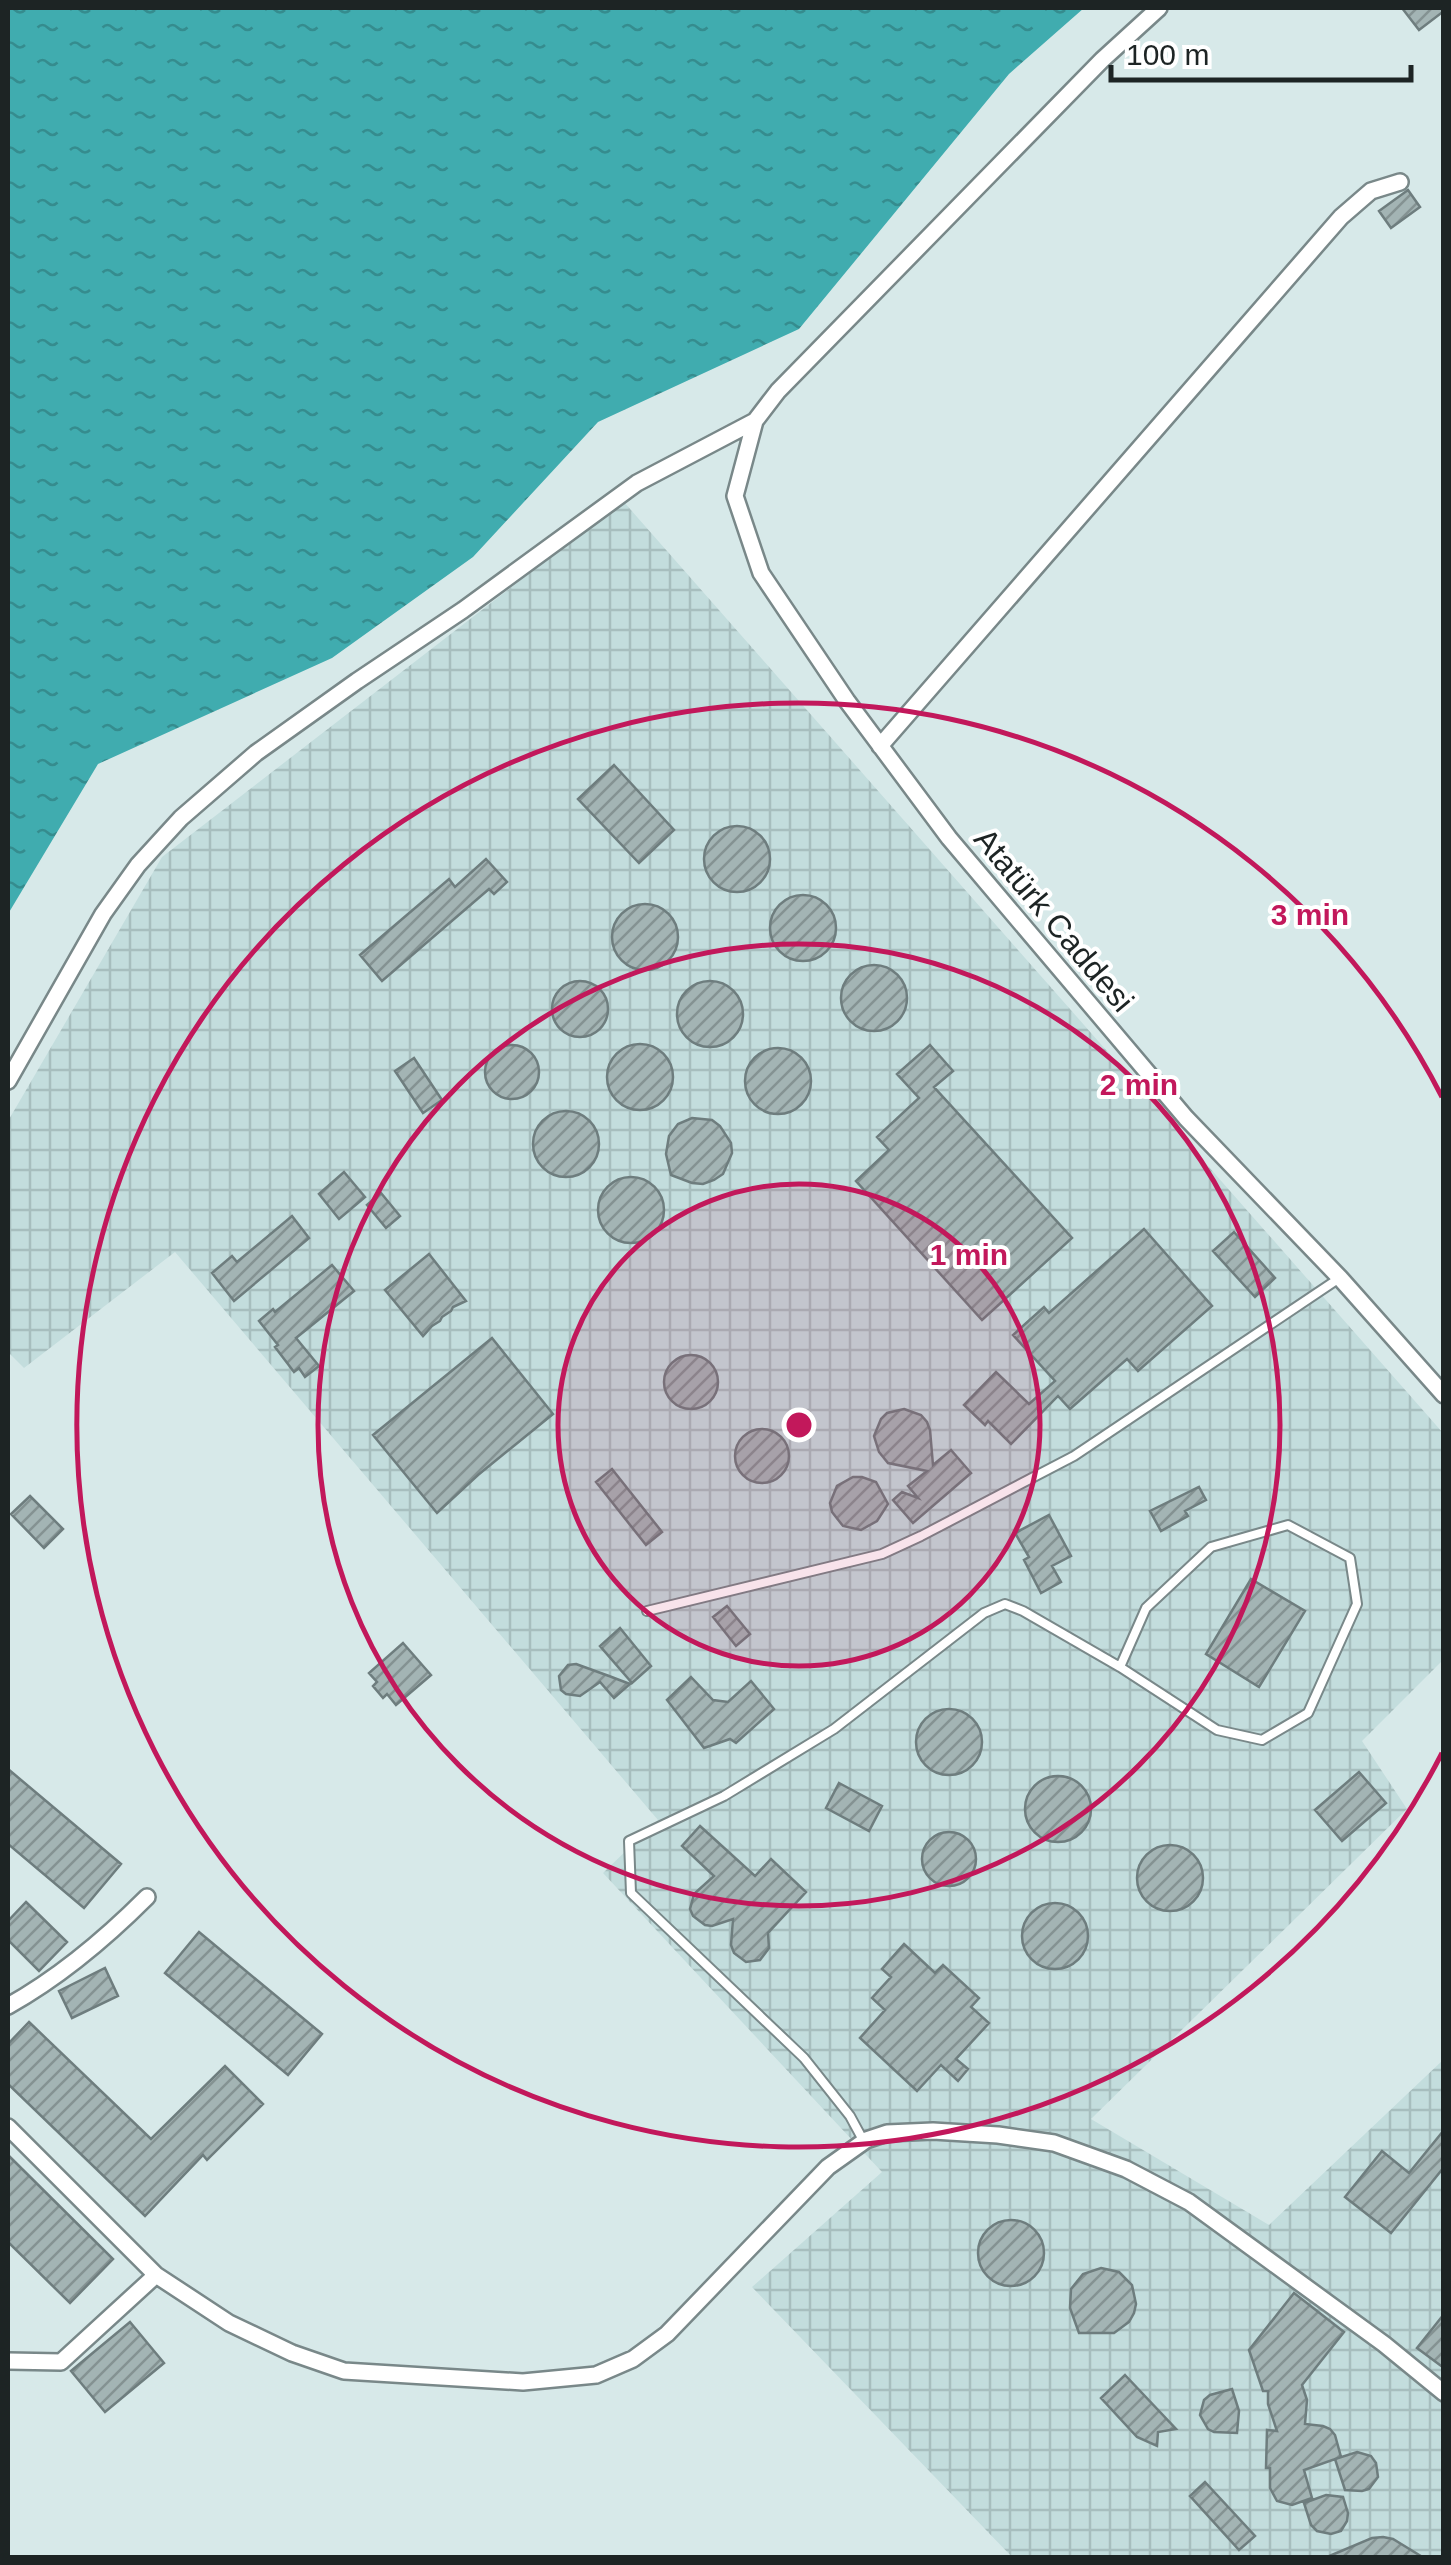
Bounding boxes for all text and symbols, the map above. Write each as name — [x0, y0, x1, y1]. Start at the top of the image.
scale bar — [1111, 20, 1411, 82]
text: 100 m — [1126, 38, 1209, 71]
street label: Atatürk Caddesi — [967, 821, 1141, 1019]
text: 3 min — [1271, 898, 1349, 931]
text: 2 min — [1100, 1068, 1178, 1101]
text: 1 min — [930, 1238, 1008, 1271]
centre of rings — [781, 1407, 817, 1443]

